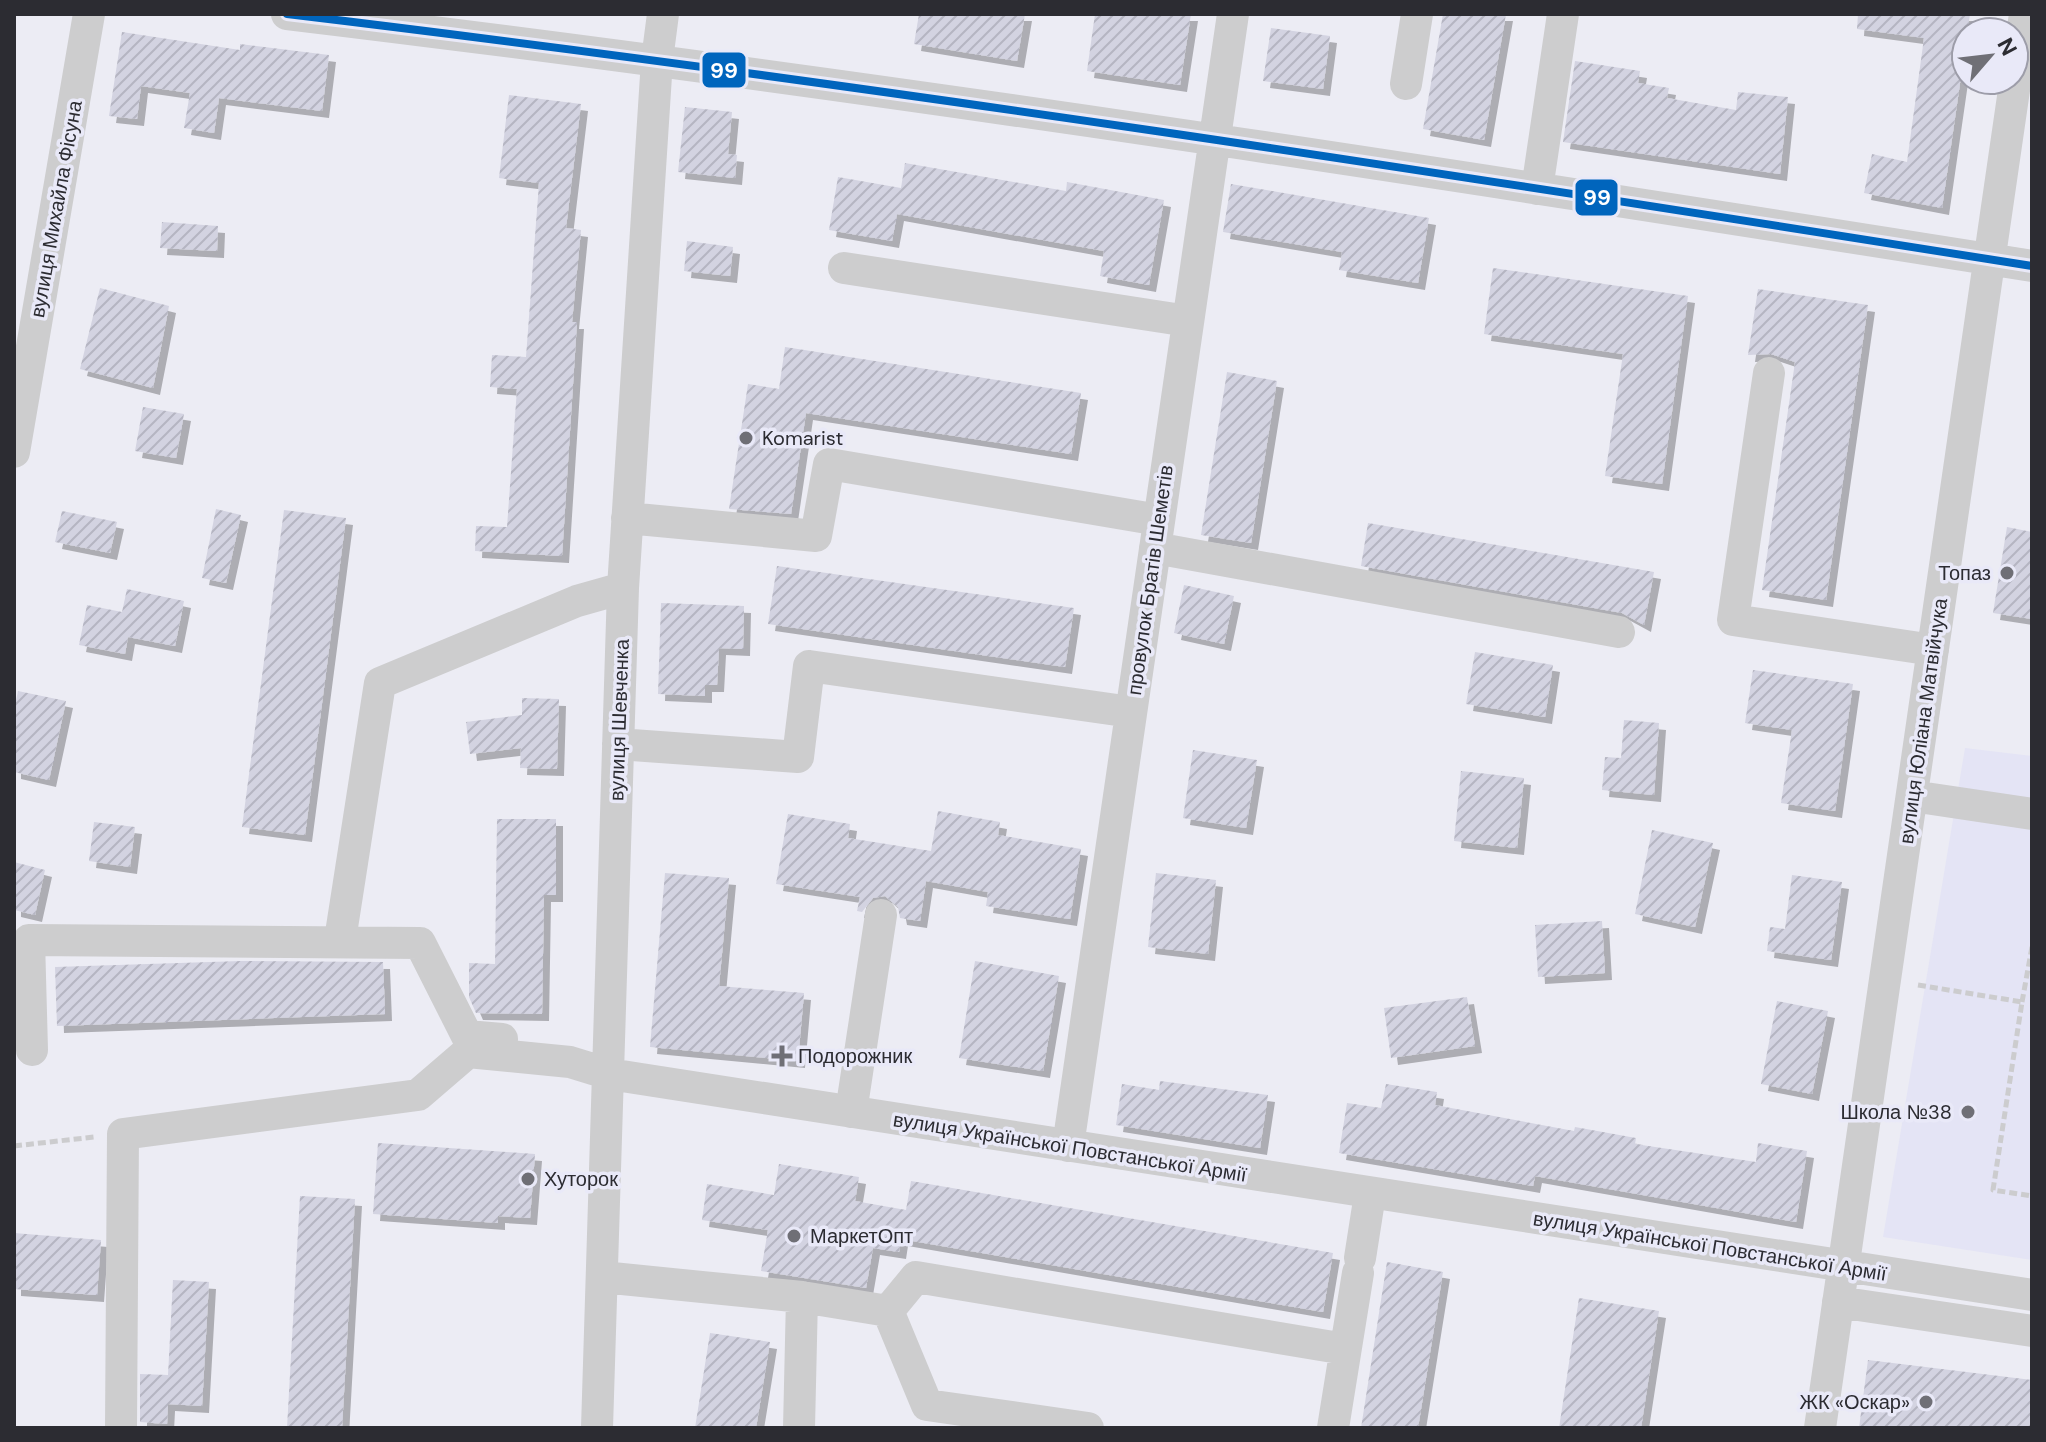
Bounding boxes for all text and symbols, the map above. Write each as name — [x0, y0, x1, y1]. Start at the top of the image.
north arrow — [1950, 16, 2030, 96]
text: N — [1991, 33, 2024, 61]
line badge: 99 — [701, 51, 747, 89]
text: 99 — [710, 56, 738, 85]
street label: вулиця Михайла Фісуна — [24, 98, 88, 320]
line badge: 99 — [1574, 178, 1619, 217]
text: 99 — [1583, 183, 1611, 212]
place label: Komarist — [762, 425, 843, 451]
marker: Komarist — [737, 429, 755, 447]
street label: провулок Братів Шеметів — [1121, 463, 1179, 697]
place label: Топаз — [1938, 560, 1991, 586]
marker: Топаз — [1998, 564, 2016, 582]
street label: вулиця Юліана Матвійчука — [1893, 596, 1953, 846]
street label: вулиця Шевченка — [603, 638, 635, 802]
place label: Подорожник — [798, 1043, 912, 1069]
marker: Подорожник — [773, 1047, 791, 1065]
place label: Школа №38 — [1840, 1099, 1952, 1125]
marker: Школа №38 — [1959, 1103, 1977, 1121]
street label: вулиця Української Повстанської Армії — [891, 1106, 1249, 1188]
place label: Хуторок — [544, 1166, 618, 1192]
marker: Хуторок — [519, 1170, 537, 1188]
street label: вулиця Української Повстанської Армії — [1531, 1205, 1889, 1287]
place label: МаркетОпт — [810, 1223, 913, 1249]
marker: МаркетОпт — [785, 1227, 803, 1245]
place label: ЖК «Оскар» — [1799, 1389, 1910, 1415]
marker: ЖК «Оскар» — [1917, 1393, 1935, 1411]

